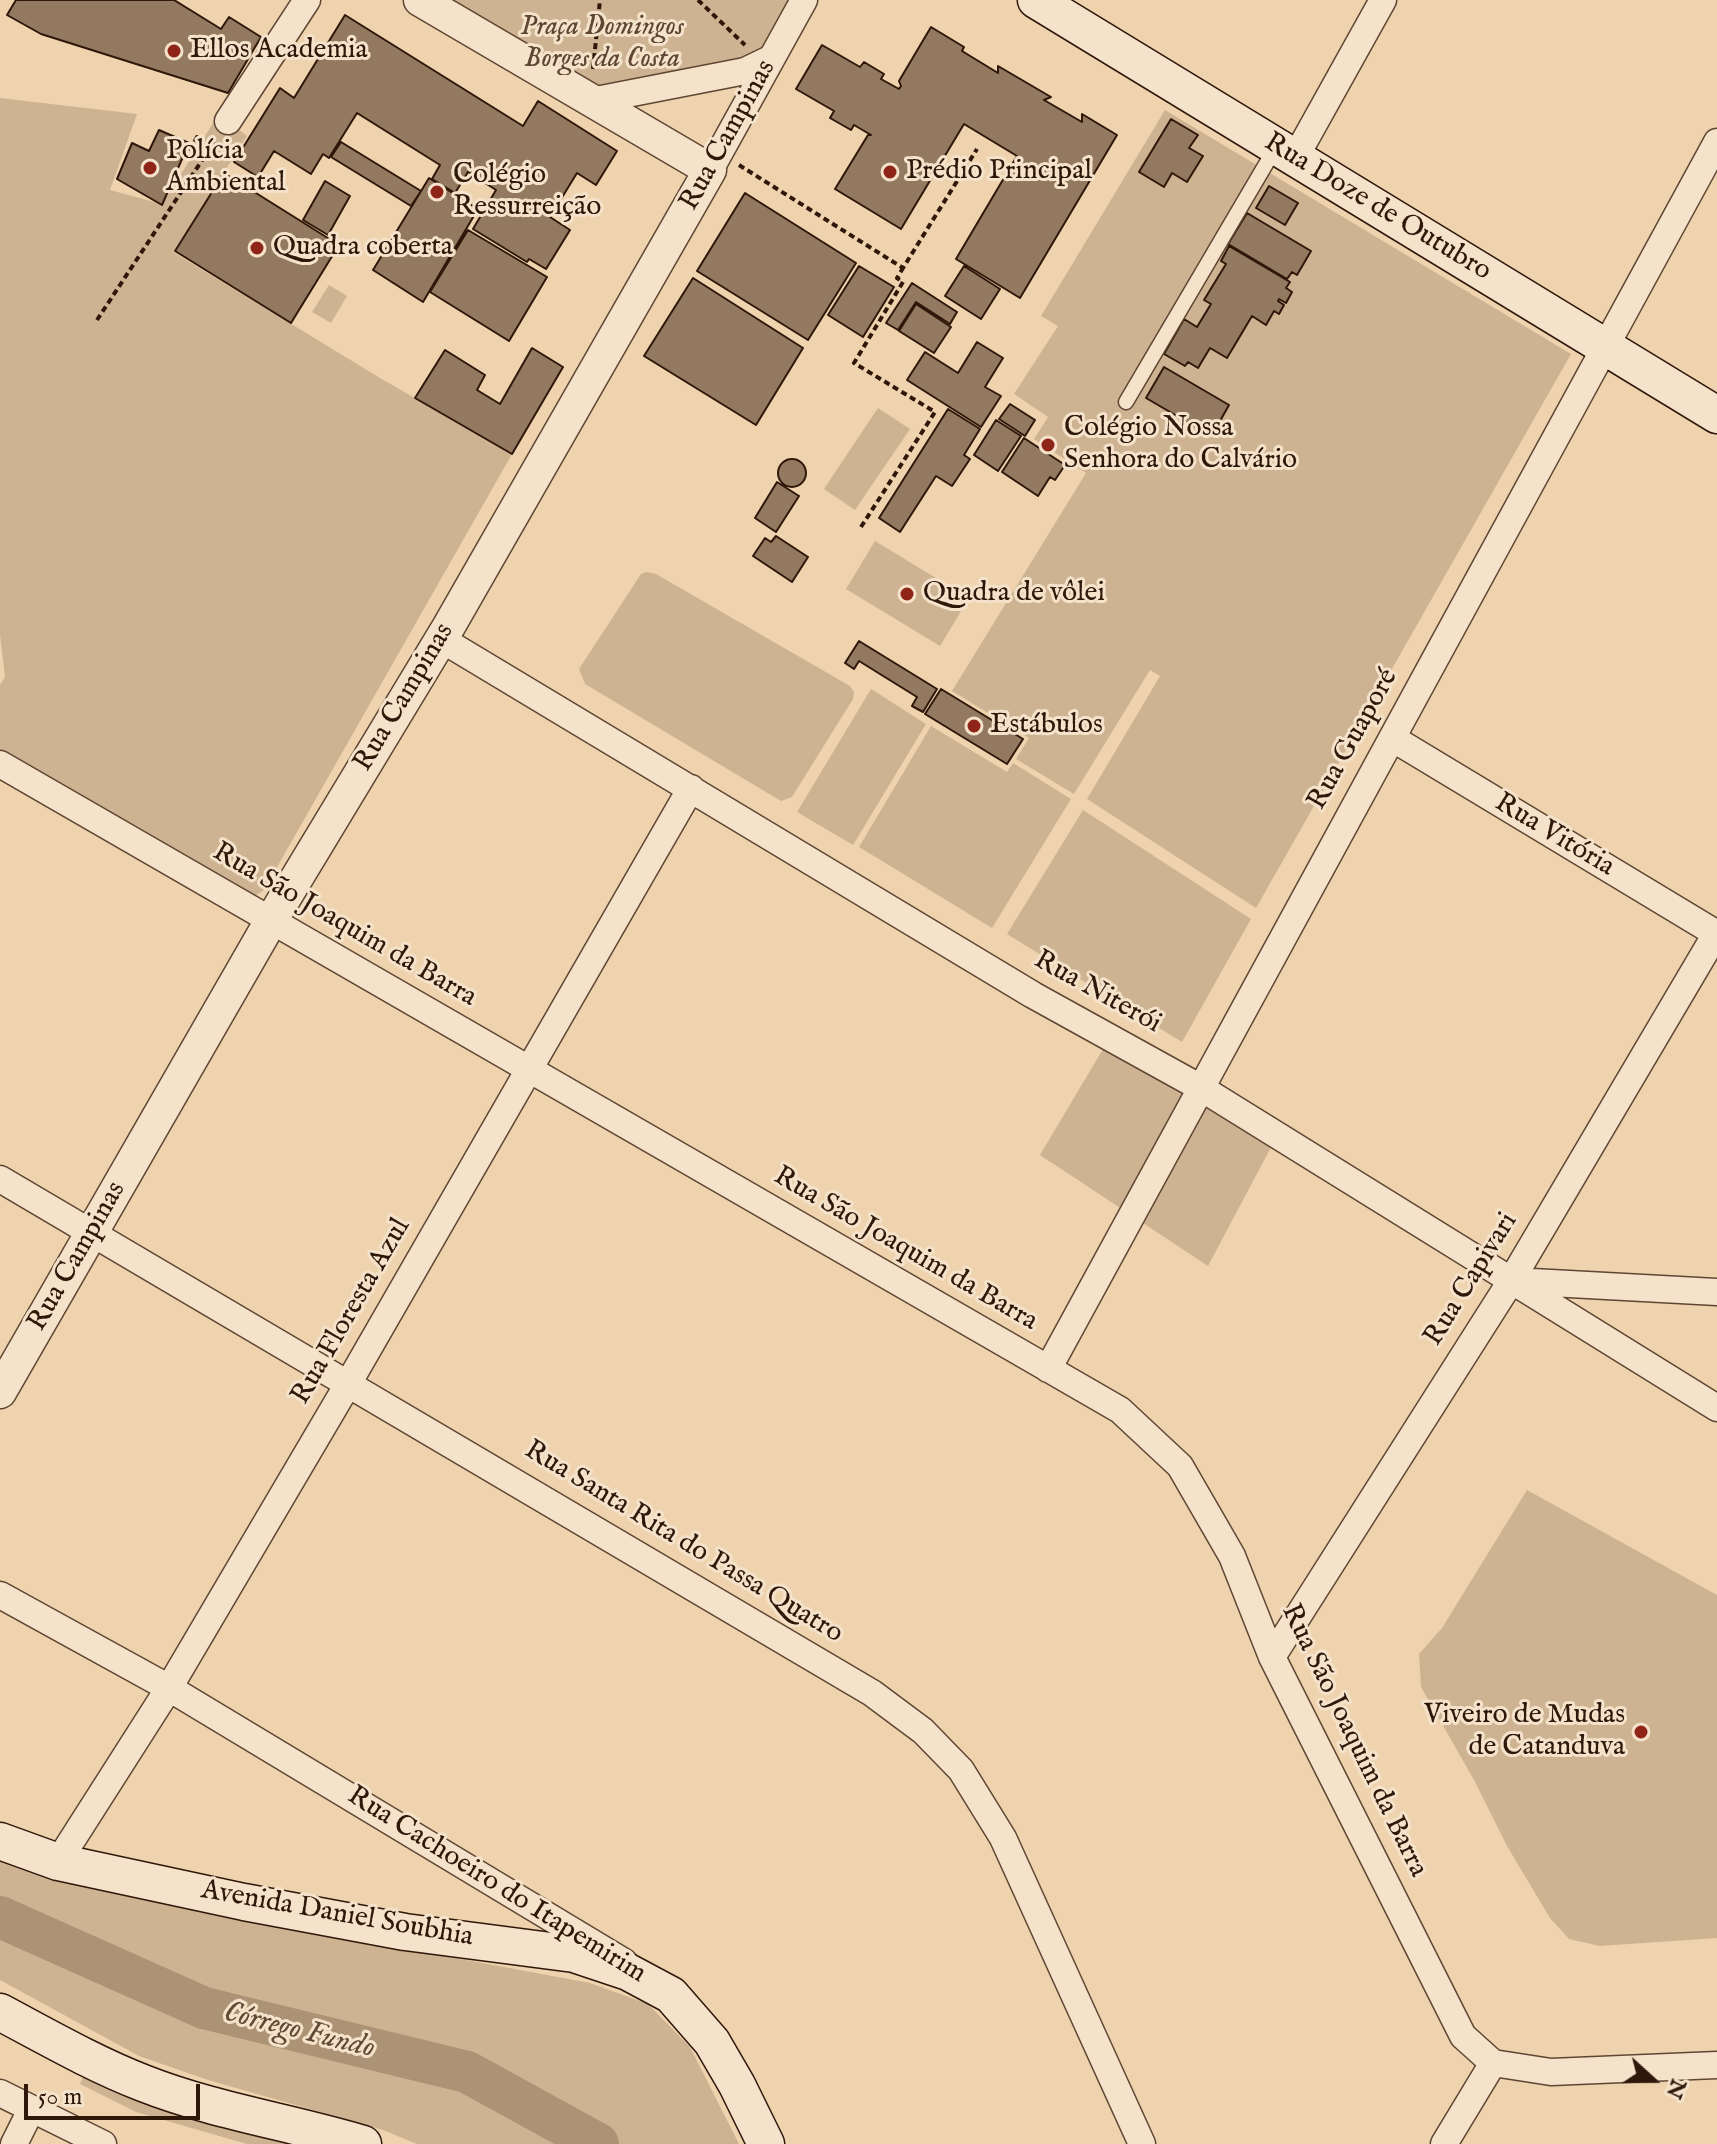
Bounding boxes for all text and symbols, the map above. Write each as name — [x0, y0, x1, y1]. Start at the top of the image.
park label: Praça Domingos Borges da Costa — [520, 11, 684, 77]
place label: Ellos Academia — [190, 34, 368, 68]
marker: Ellos Academia — [165, 42, 183, 60]
street label: Rua Campinas — [674, 55, 784, 217]
street label: Rua Doze de Outubro — [1257, 127, 1497, 289]
place label: Polícia Ambiental — [166, 135, 286, 201]
place label: Prédio Principal — [906, 155, 1092, 189]
marker: Polícia Ambiental — [141, 159, 159, 177]
place label: Colégio Ressurreição — [453, 159, 601, 225]
marker: Prédio Principal — [881, 163, 899, 181]
marker: Colégio Ressurreição — [428, 183, 446, 201]
place label: Quadra coberta — [273, 231, 453, 265]
marker: Quadra coberta — [248, 239, 266, 257]
place label: Colégio Nossa Senhora do Calvário — [1064, 412, 1297, 478]
marker: Colégio Nossa Senhora do Calvário — [1039, 436, 1057, 454]
place label: Quadra de vôlei — [923, 577, 1105, 611]
marker: Quadra de vôlei — [898, 585, 916, 603]
street label: Rua Campinas — [348, 618, 462, 778]
street label: Rua Guaporé — [1301, 664, 1407, 816]
place label: Estábulos — [990, 709, 1103, 743]
marker: Estábulos — [965, 717, 983, 735]
street label: Rua Vitória — [1488, 787, 1620, 885]
street label: Rua São Joaquim da Barra — [206, 837, 482, 1015]
street label: Rua Niterói — [1027, 944, 1167, 1042]
street label: Rua São Joaquim da Barra — [767, 1161, 1043, 1339]
street label: Rua Campinas — [22, 1176, 134, 1338]
street label: Rua Capivari — [1418, 1207, 1526, 1353]
street label: Rua Floresta Azul — [285, 1213, 419, 1411]
street label: Rua Santa Rita do Passa Quatro — [517, 1434, 849, 1652]
street label: Rua São Joaquim da Barra — [1272, 1599, 1434, 1883]
place label: Viveiro de Mudas de Catanduva — [1424, 1699, 1625, 1765]
marker: Viveiro de Mudas de Catanduva — [1632, 1723, 1650, 1741]
street label: Rua Cachoeiro do Itapemirim — [340, 1780, 652, 1992]
street label: Avenida Daniel Soubhia — [198, 1875, 476, 1955]
water label: Córrego Fundo — [220, 1996, 378, 2068]
north arrow — [1613, 2040, 1693, 2120]
scale bar — [28, 2068, 204, 2118]
text: N — [1659, 2075, 1692, 2103]
text: 50 m — [38, 2082, 82, 2113]

